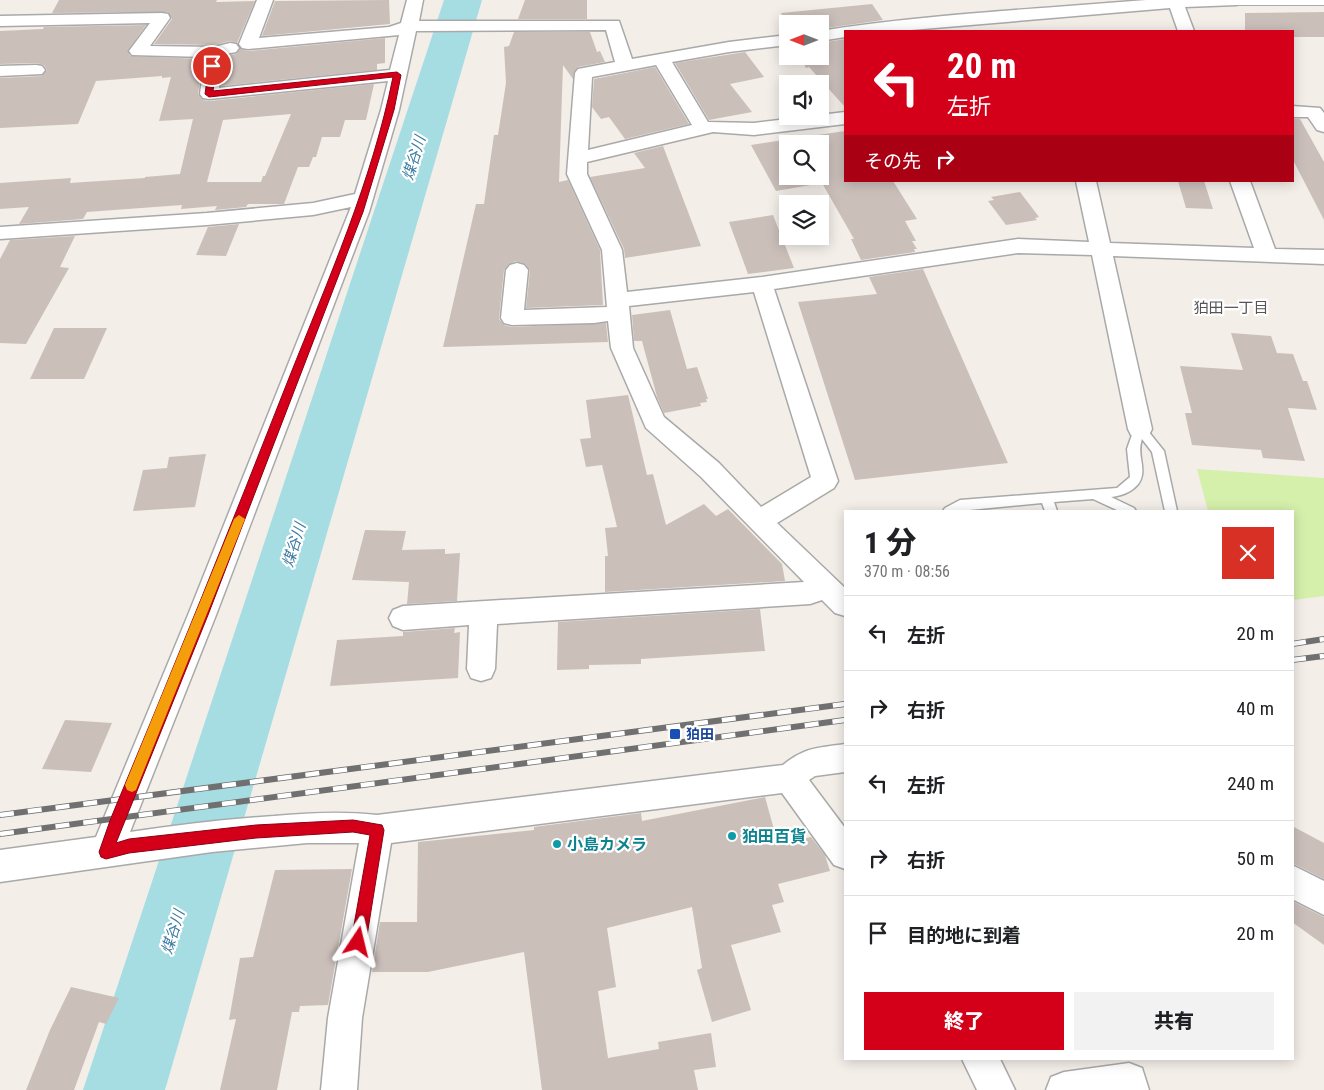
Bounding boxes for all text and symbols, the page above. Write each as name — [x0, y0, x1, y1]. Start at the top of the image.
north arrow — [779, 15, 829, 65]
map controls — [779, 15, 829, 245]
pin — [191, 45, 233, 87]
text: 20 m — [947, 46, 1016, 87]
icon: left — [864, 50, 929, 115]
icon: arrive — [198, 52, 226, 80]
button: sound — [779, 75, 829, 125]
text: 左折 — [947, 94, 991, 119]
water label: 煤谷川 — [399, 132, 430, 182]
button: search — [779, 135, 829, 185]
icon: right — [931, 145, 959, 173]
text: その先 — [864, 150, 921, 173]
button: layers — [779, 195, 829, 245]
district label: 狛田一丁目 — [1193, 299, 1269, 317]
water label: 煤谷川 — [279, 519, 310, 569]
text: 1 分 — [864, 525, 916, 560]
button: close — [1222, 527, 1274, 579]
text: 370 m · 08:56 — [864, 562, 950, 581]
icon: left — [864, 619, 892, 647]
text: 20 m — [1237, 622, 1274, 645]
text: 左折 — [907, 624, 945, 647]
icon: right — [864, 694, 892, 722]
text: 40 m — [1237, 697, 1274, 720]
text: 右折 — [907, 699, 945, 722]
place label: 狛田 — [686, 726, 714, 742]
marker: 狛田 — [668, 727, 682, 741]
icon: left — [864, 769, 892, 797]
text: 240 m — [1227, 772, 1274, 795]
text: 左折 — [907, 774, 945, 797]
place label: 狛田百貨 — [742, 827, 806, 846]
marker: 狛田百貨 — [726, 830, 738, 842]
place label: 小島カメラ — [567, 835, 647, 854]
marker: 小島カメラ — [551, 838, 563, 850]
icon: right — [864, 844, 892, 872]
text: 50 m — [1237, 847, 1274, 870]
text: 右折 — [907, 849, 945, 872]
water label: 煤谷川 — [158, 906, 189, 956]
position arrow — [331, 915, 383, 967]
icon: arrive — [864, 919, 892, 947]
text: 20 m — [1237, 922, 1274, 945]
text: 目的地に到着 — [907, 924, 1021, 947]
button: 終了 — [864, 992, 1064, 1050]
button: 共有 — [1074, 992, 1274, 1050]

